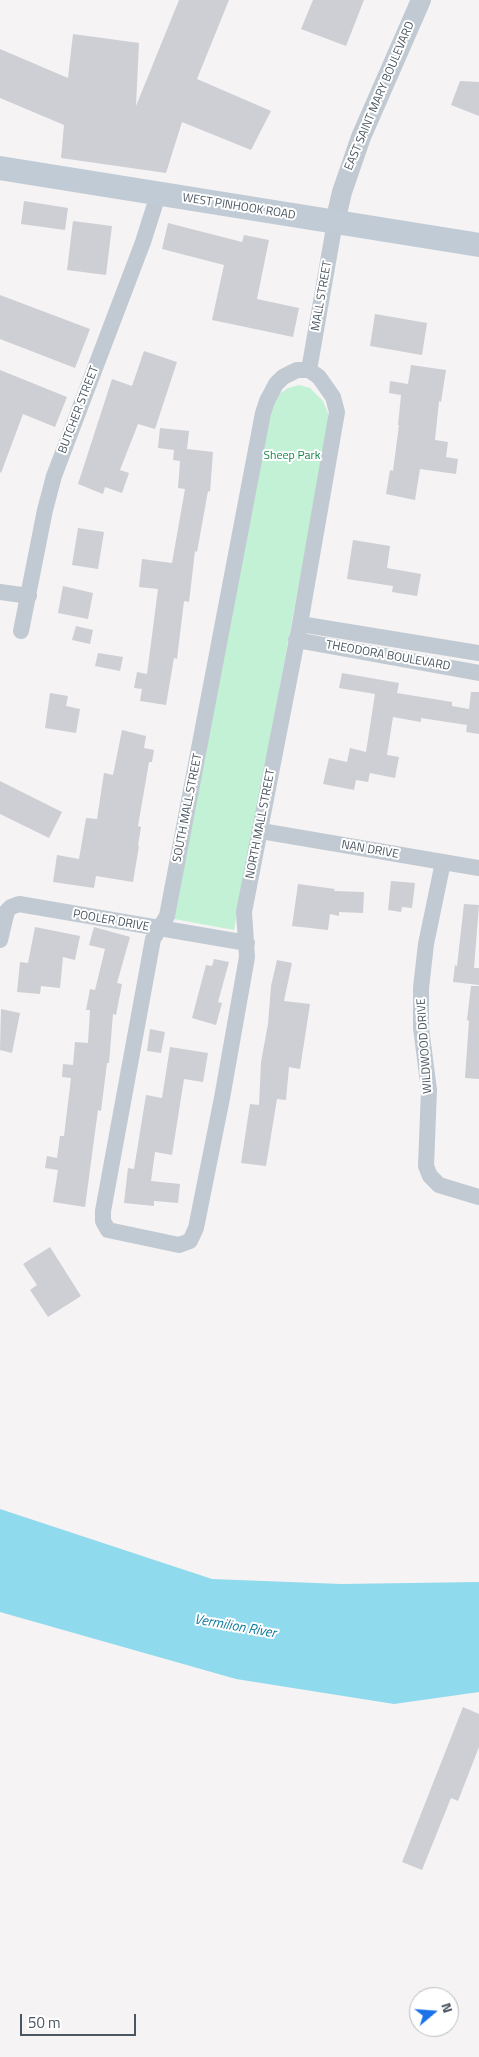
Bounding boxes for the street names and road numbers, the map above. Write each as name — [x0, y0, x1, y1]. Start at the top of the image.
street label: EAST SAINT MARY BOULEVARD — [342, 19, 418, 173]
street label: WEST PINHOOK ROAD — [181, 191, 297, 223]
street label: MALL STREET — [309, 260, 335, 332]
street label: BUTCHER STREET — [56, 364, 102, 456]
street label: THEODORA BOULEVARD — [325, 638, 451, 674]
street label: SOUTH MALL STREET — [170, 752, 206, 864]
street label: NORTH MALL STREET — [243, 768, 279, 880]
street label: NAN DRIVE — [340, 838, 400, 862]
street label: POOLER DRIVE — [72, 907, 150, 935]
street label: WILDWOOD DRIVE — [414, 998, 436, 1094]

